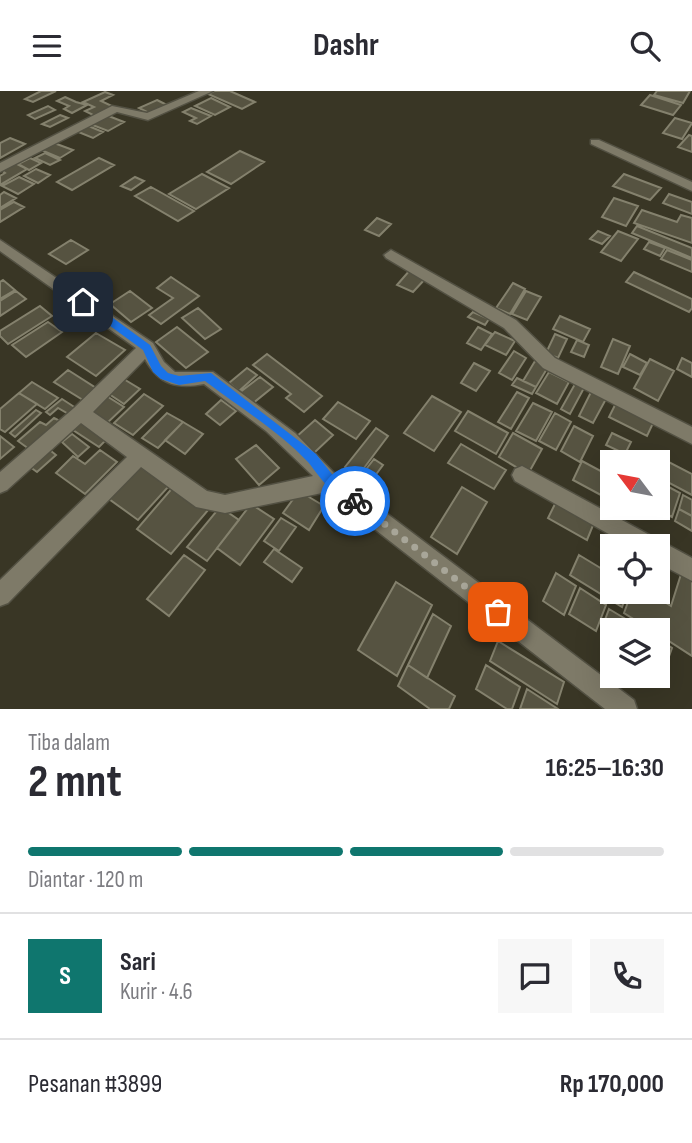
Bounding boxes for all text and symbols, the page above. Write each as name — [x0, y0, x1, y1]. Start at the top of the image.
text: Dashr — [313, 26, 379, 65]
icon: menu — [28, 27, 66, 65]
icon: search — [626, 27, 664, 65]
pin — [53, 272, 113, 332]
icon: home — [64, 283, 102, 321]
north arrow — [600, 450, 670, 520]
map controls — [600, 450, 670, 688]
courier — [320, 466, 390, 536]
icon: bike — [336, 482, 374, 520]
button: locate — [600, 534, 670, 604]
pin — [468, 582, 528, 642]
icon: bag — [479, 593, 517, 631]
button: layers — [600, 618, 670, 688]
text: Tiba dalam — [28, 729, 110, 757]
text: 16:25–16:30 — [546, 753, 664, 784]
text: 2 mnt — [28, 755, 122, 810]
text: Diantar · 120 m — [28, 866, 143, 894]
button: chat — [498, 939, 572, 1013]
button: phone — [590, 939, 664, 1013]
text: Sari — [120, 947, 156, 978]
text: S — [59, 961, 71, 992]
text: Kurir · 4.6 — [120, 978, 193, 1006]
text: Pesanan #3899 — [28, 1069, 162, 1100]
text: Rp 170,000 — [560, 1069, 664, 1100]

